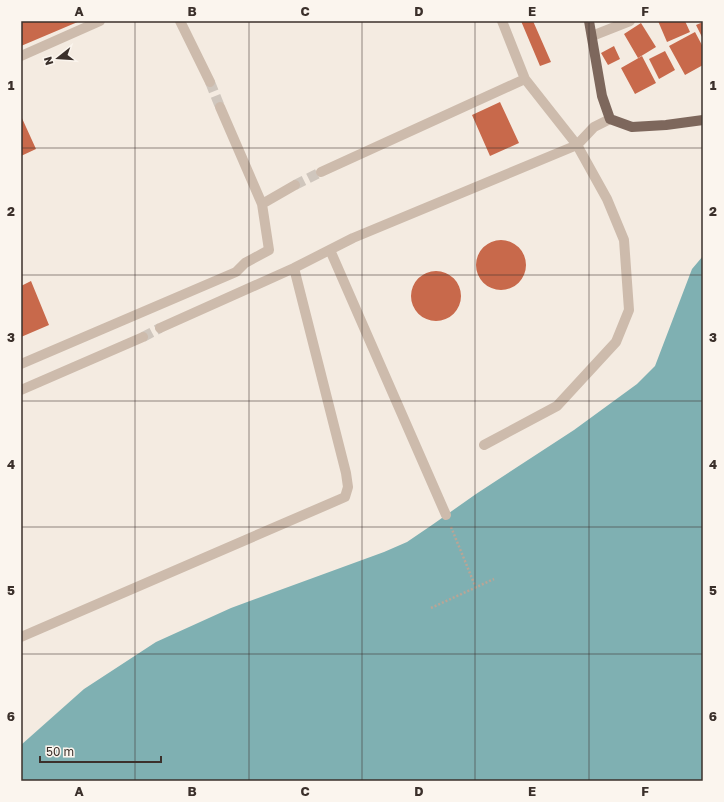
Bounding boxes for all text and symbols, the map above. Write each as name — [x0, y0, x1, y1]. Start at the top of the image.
text: A — [74, 3, 84, 19]
text: B — [187, 3, 197, 19]
text: C — [300, 3, 310, 19]
text: D — [414, 3, 424, 19]
text: E — [528, 3, 536, 19]
text: F — [641, 3, 649, 19]
north arrow — [38, 38, 78, 78]
text: N — [41, 55, 55, 67]
text: 1 — [8, 77, 15, 93]
text: 1 — [710, 77, 717, 93]
text: 2 — [7, 203, 15, 219]
text: 2 — [709, 203, 717, 219]
text: 3 — [7, 329, 15, 345]
text: 3 — [709, 329, 717, 345]
text: 4 — [7, 456, 15, 472]
text: 4 — [709, 456, 717, 472]
text: 5 — [7, 582, 15, 598]
text: 5 — [709, 582, 717, 598]
text: 6 — [7, 708, 15, 724]
text: 6 — [709, 708, 717, 724]
scale bar — [40, 738, 161, 764]
text: 50 m — [46, 744, 74, 759]
text: A — [74, 783, 84, 799]
text: B — [187, 783, 197, 799]
text: C — [300, 783, 310, 799]
text: D — [414, 783, 424, 799]
text: E — [528, 783, 536, 799]
text: F — [641, 783, 649, 799]

